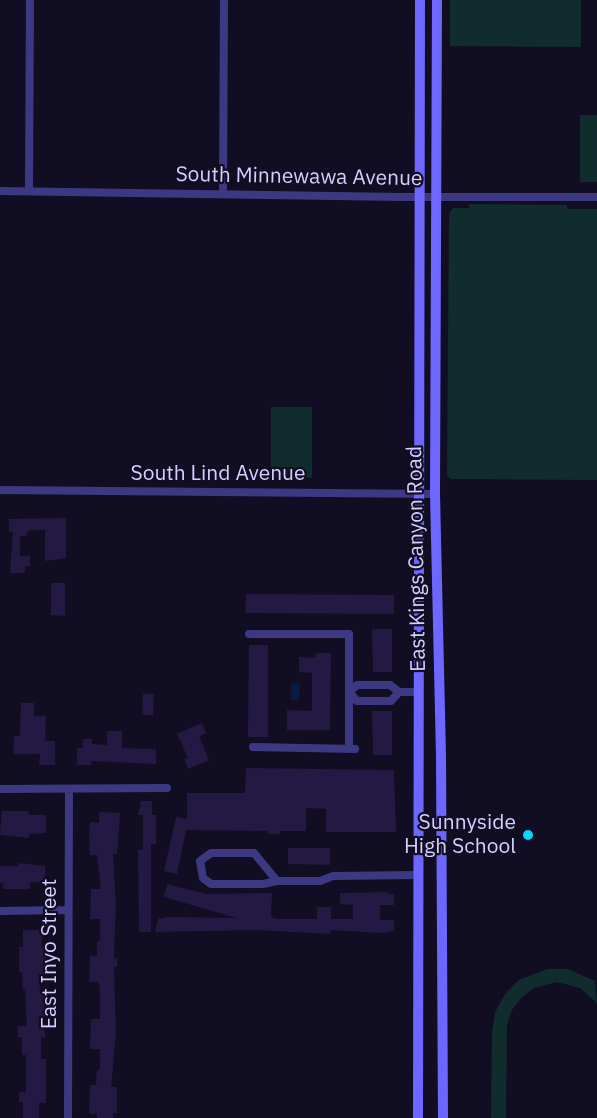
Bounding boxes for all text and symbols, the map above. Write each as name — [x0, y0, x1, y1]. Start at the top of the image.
street label: South Minnewawa Avenue — [175, 162, 423, 192]
street label: East Kings Canyon Road — [402, 446, 432, 672]
street label: South Lind Avenue — [130, 461, 306, 487]
place label: Sunnyside High School — [404, 810, 516, 860]
marker: Sunnyside High School — [521, 828, 535, 842]
street label: East Inyo Street — [37, 879, 63, 1029]

